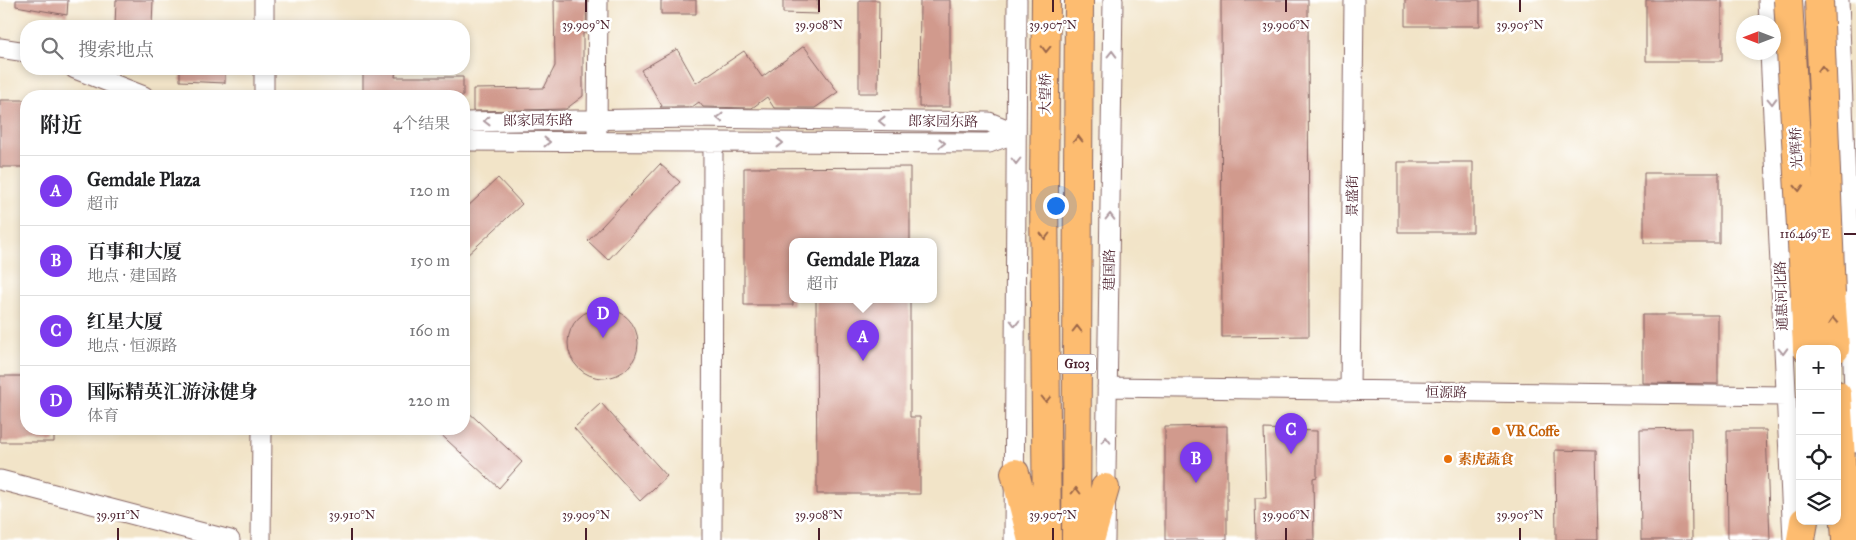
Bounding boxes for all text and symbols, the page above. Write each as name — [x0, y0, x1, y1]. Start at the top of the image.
north arrow — [1736, 15, 1781, 60]
text: 39.909°N — [562, 18, 610, 32]
text: 39.908°N — [795, 18, 843, 32]
text: 39.907°N — [1029, 18, 1077, 32]
text: 39.906°N — [1262, 18, 1310, 32]
text: 39.905°N — [1496, 18, 1544, 32]
search box — [20, 20, 470, 75]
icon: search — [38, 34, 66, 62]
text: 搜索地点 — [78, 38, 154, 61]
one-way arrow — [1041, 45, 1051, 53]
one-way arrow — [1107, 50, 1117, 58]
one-way arrow — [1817, 65, 1827, 73]
street label: 大望桥 — [1037, 73, 1054, 115]
one-way arrow — [1767, 97, 1778, 105]
street label: 郎家园东路 — [503, 111, 573, 130]
text: 附近 — [40, 112, 82, 138]
street label: 郎家园东路 — [908, 112, 978, 131]
one-way arrow — [715, 113, 723, 123]
text: 4个结果 — [393, 114, 450, 133]
one-way arrow — [878, 115, 886, 126]
one-way arrow — [483, 116, 490, 126]
street label: 光辉桥 — [1787, 127, 1806, 169]
one-way arrow — [1073, 134, 1083, 142]
one-way arrow — [544, 137, 552, 147]
one-way arrow — [776, 138, 784, 148]
one-way arrow — [939, 138, 947, 148]
one-way arrow — [1011, 158, 1021, 165]
text: Gemdale Plaza — [87, 168, 200, 191]
street label: 景盛街 — [1344, 175, 1361, 217]
text: A — [51, 181, 61, 200]
text: 120 m — [410, 181, 450, 200]
one-way arrow — [1793, 185, 1804, 193]
your location — [1043, 193, 1069, 219]
text: 超市 — [87, 194, 119, 213]
one-way arrow — [1104, 212, 1115, 220]
text: 116.469°E — [1780, 227, 1831, 241]
one-way arrow — [1040, 233, 1050, 241]
popup — [789, 238, 937, 303]
text: 百事和大厦 — [87, 240, 182, 263]
text: Gemdale Plaza — [806, 248, 920, 271]
street label: 建国路 — [1101, 249, 1118, 291]
text: B — [51, 251, 61, 270]
text: 150 m — [410, 251, 450, 270]
street label: 通惠河北路 — [1772, 261, 1791, 331]
text: 地点 · 建国路 — [87, 266, 177, 285]
text: 超市 — [806, 274, 838, 293]
pin: D — [587, 297, 619, 338]
text: 红星大厦 — [87, 310, 163, 333]
one-way arrow — [1827, 317, 1838, 325]
pin: A — [847, 320, 879, 361]
one-way arrow — [1010, 320, 1020, 328]
text: C — [51, 321, 61, 340]
text: 160 m — [409, 321, 450, 340]
one-way arrow — [1072, 325, 1082, 332]
text: 地点 · 恒源路 — [87, 336, 177, 355]
map controls — [1796, 345, 1841, 525]
button: + — [1796, 345, 1841, 390]
one-way arrow — [1778, 348, 1788, 355]
road number: G103 — [1058, 354, 1096, 374]
text: 国际精英汇游泳健身 — [87, 380, 258, 403]
street label: 恒源路 — [1425, 384, 1467, 401]
button: − — [1796, 390, 1841, 435]
text: D — [50, 391, 62, 410]
text: 220 m — [408, 391, 450, 410]
one-way arrow — [1041, 396, 1051, 403]
text: 体育 — [87, 406, 119, 425]
pin: C — [1275, 413, 1307, 454]
place label: VR Coffe — [1505, 423, 1560, 440]
marker: VR Coffe — [1490, 425, 1502, 437]
one-way arrow — [1101, 435, 1111, 443]
button: locate — [1796, 435, 1841, 480]
pin: B — [1180, 442, 1212, 483]
place label: 素虎蔬食 — [1458, 451, 1514, 468]
marker: 素虎蔬食 — [1442, 453, 1454, 465]
button: layers — [1796, 480, 1841, 525]
one-way arrow — [1071, 487, 1081, 495]
text: 39.911°N — [96, 508, 140, 522]
text: 39.910°N — [329, 508, 375, 522]
text: 39.909°N — [562, 508, 610, 522]
text: 39.908°N — [795, 508, 843, 522]
text: 39.907°N — [1029, 508, 1077, 522]
text: 39.906°N — [1262, 508, 1310, 522]
text: 39.905°N — [1496, 508, 1544, 522]

